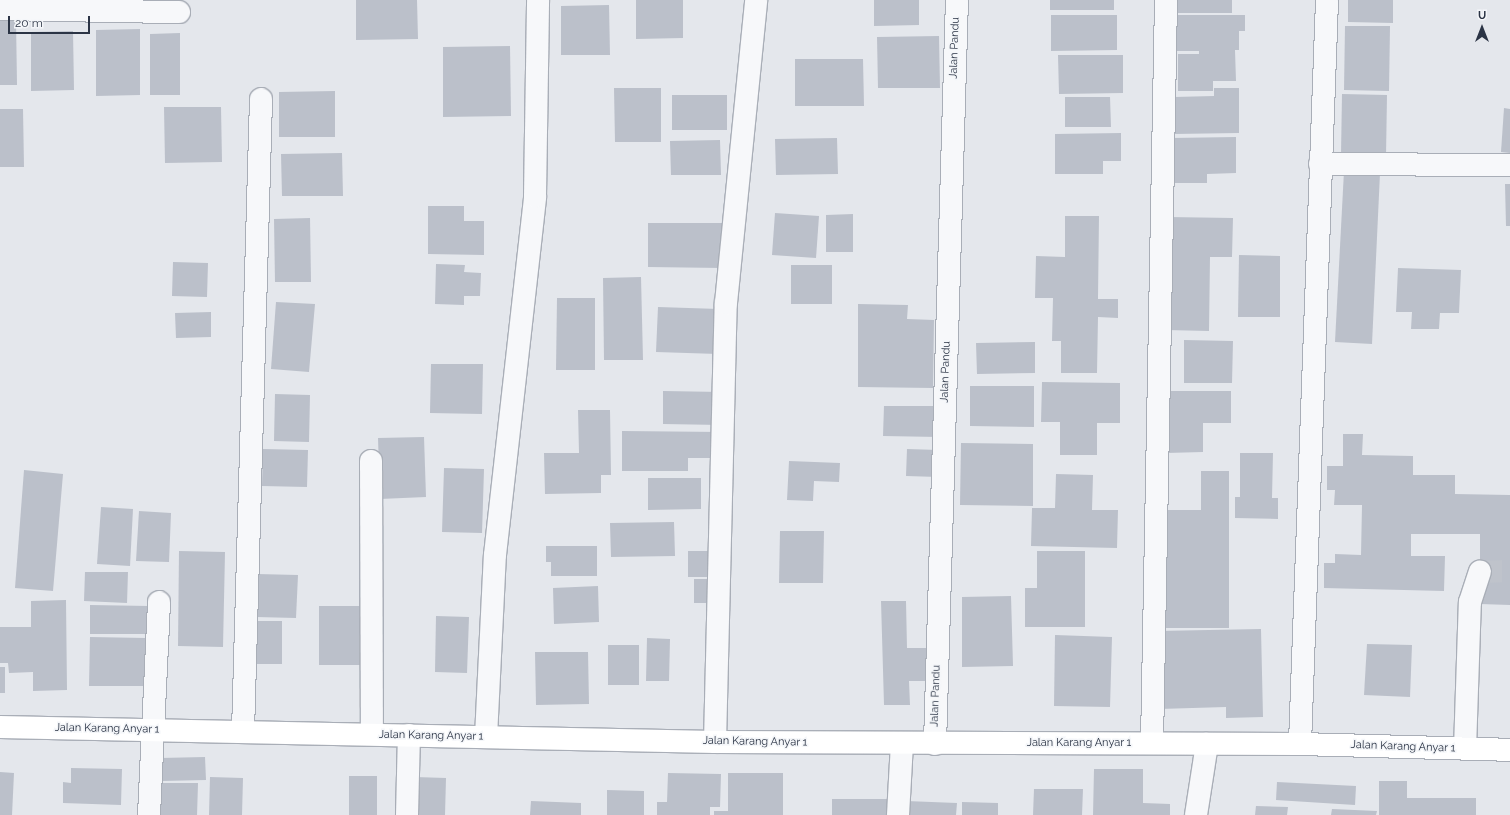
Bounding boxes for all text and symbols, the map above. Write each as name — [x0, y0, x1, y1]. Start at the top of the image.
scale bar — [10, 8, 92, 34]
north arrow — [1462, 8, 1502, 48]
text: U — [1478, 9, 1486, 22]
text: 20 m — [15, 16, 43, 30]
street label: Jalan Pandu — [947, 17, 963, 79]
street label: Jalan Pandu — [938, 341, 954, 403]
street label: Jalan Pandu — [928, 665, 944, 727]
street label: Jalan Karang Anyar 1 — [54, 721, 160, 737]
street label: Jalan Karang Anyar 1 — [378, 728, 484, 744]
street label: Jalan Karang Anyar 1 — [702, 734, 808, 750]
street label: Jalan Karang Anyar 1 — [1026, 736, 1132, 750]
street label: Jalan Karang Anyar 1 — [1350, 739, 1456, 755]

